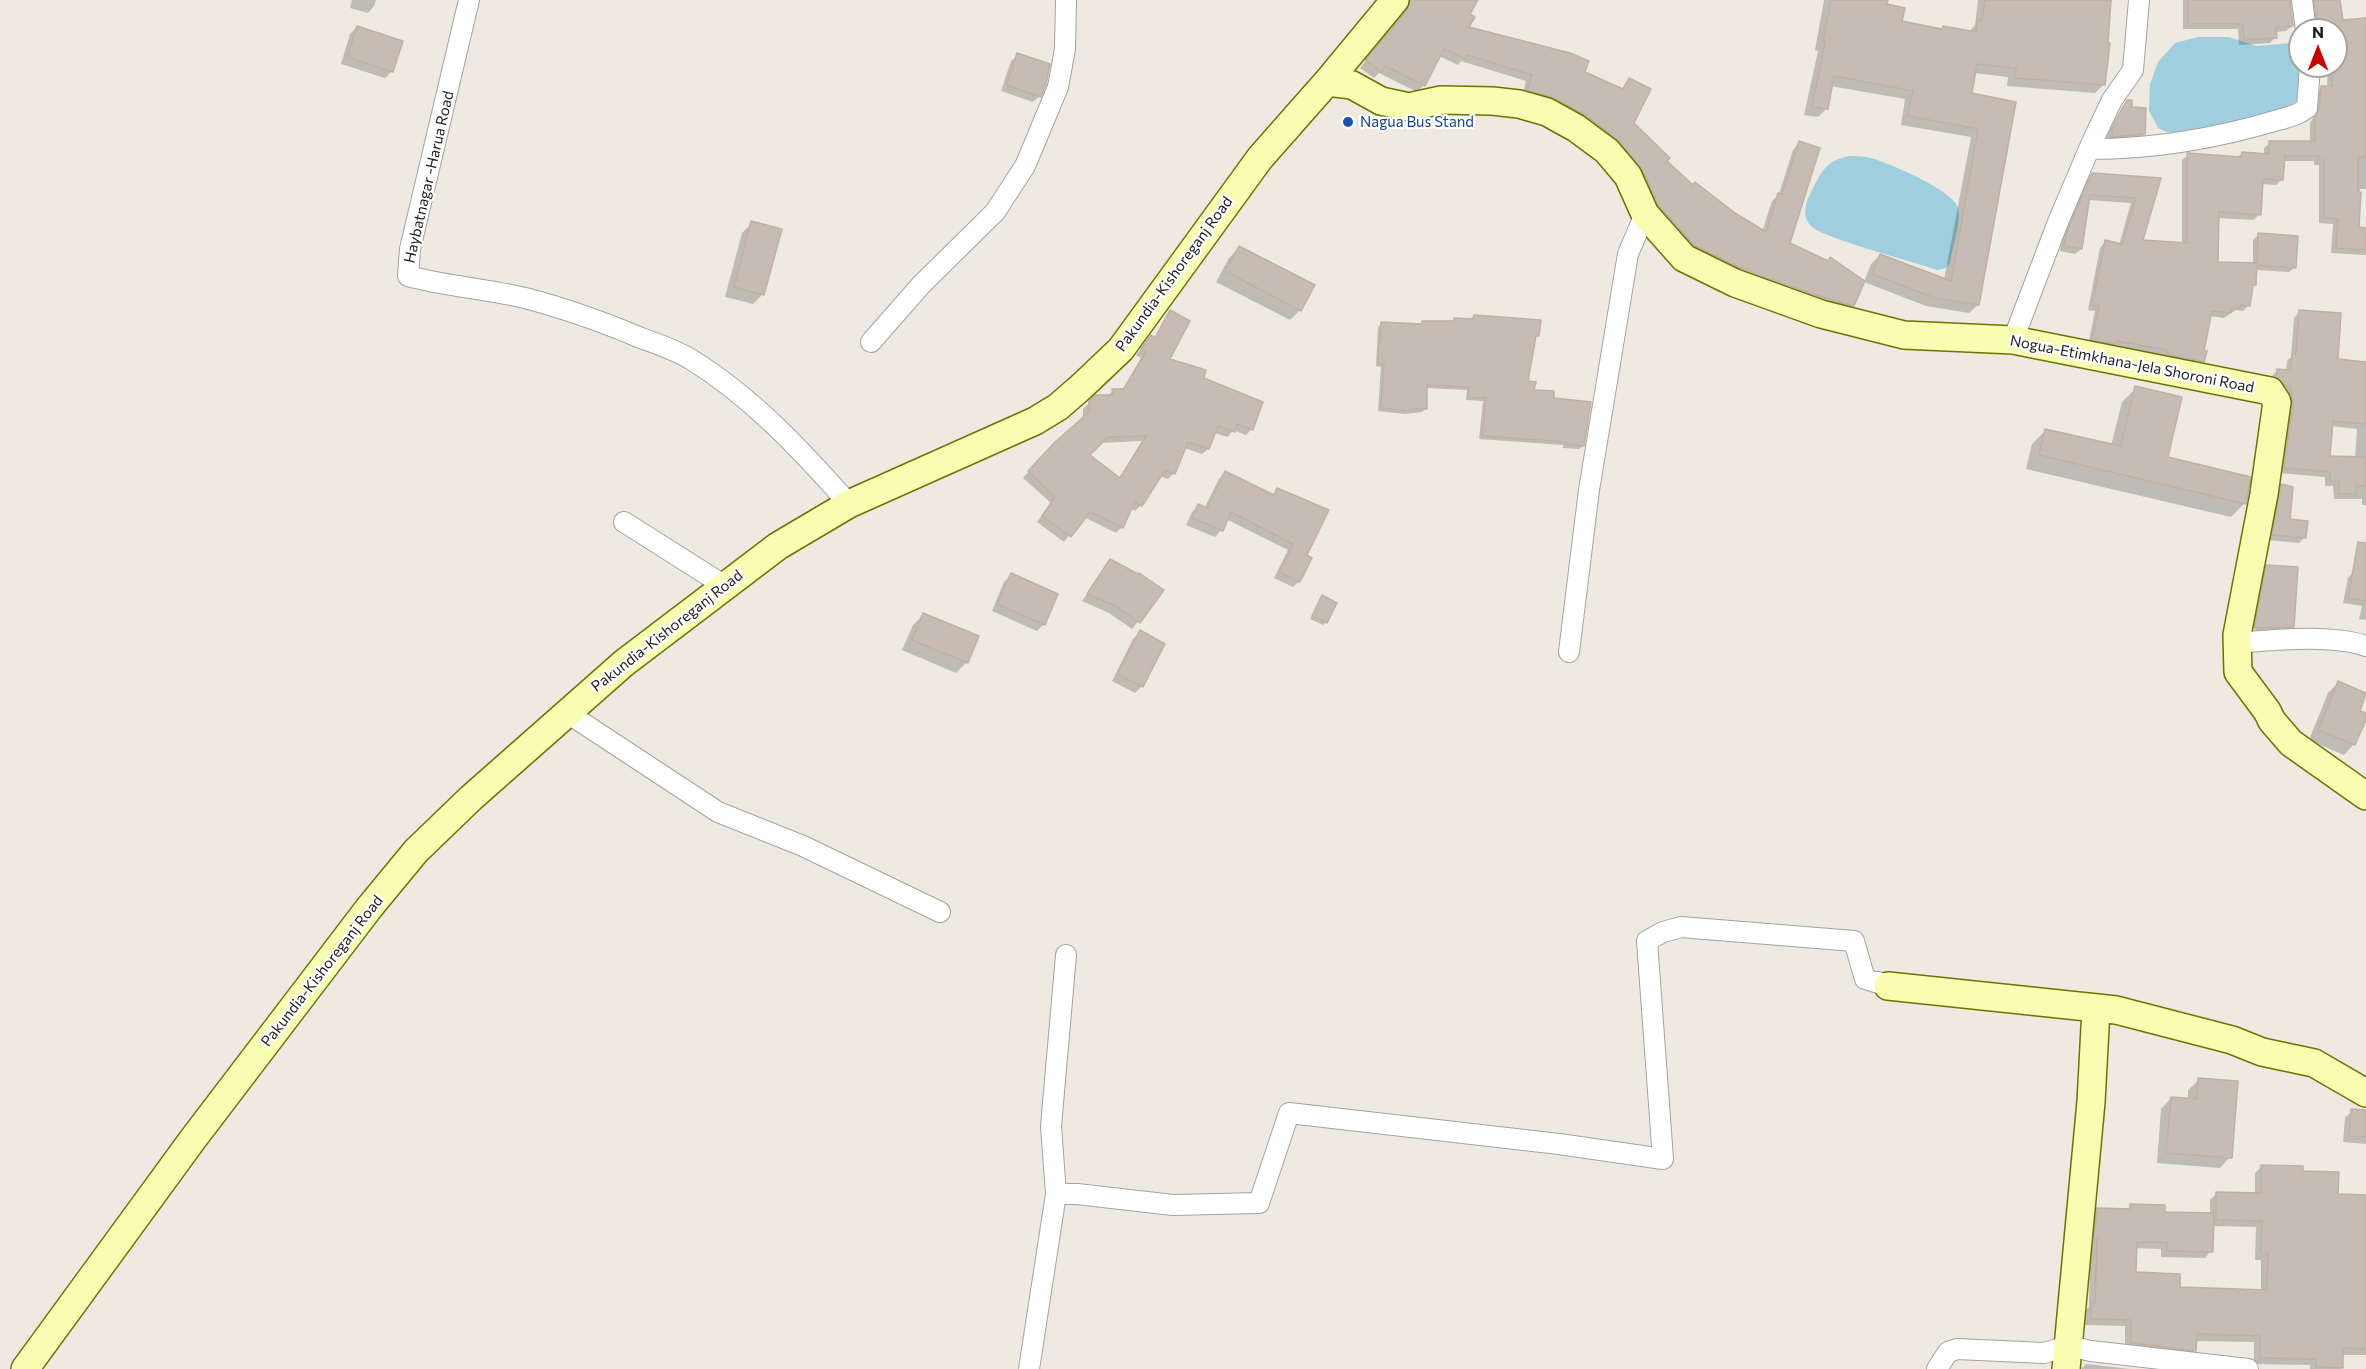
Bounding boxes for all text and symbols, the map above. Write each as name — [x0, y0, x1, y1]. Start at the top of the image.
north arrow — [2288, 18, 2348, 78]
text: N — [2312, 22, 2324, 41]
street label: Haybatnagar -Harua Road — [400, 89, 458, 265]
place label: Nagua Bus Stand — [1360, 113, 1474, 131]
marker: Nagua Bus Stand — [1341, 115, 1355, 129]
street label: Pakundia-Kishoreganj Road — [1112, 193, 1236, 355]
street label: Nogua-Etimkhana-Jela Shoroni Road — [2008, 331, 2256, 397]
street label: Pakundia-Kishoreganj Road — [588, 566, 746, 696]
street label: Pakundia-Kishoreganj Road — [257, 892, 387, 1050]

